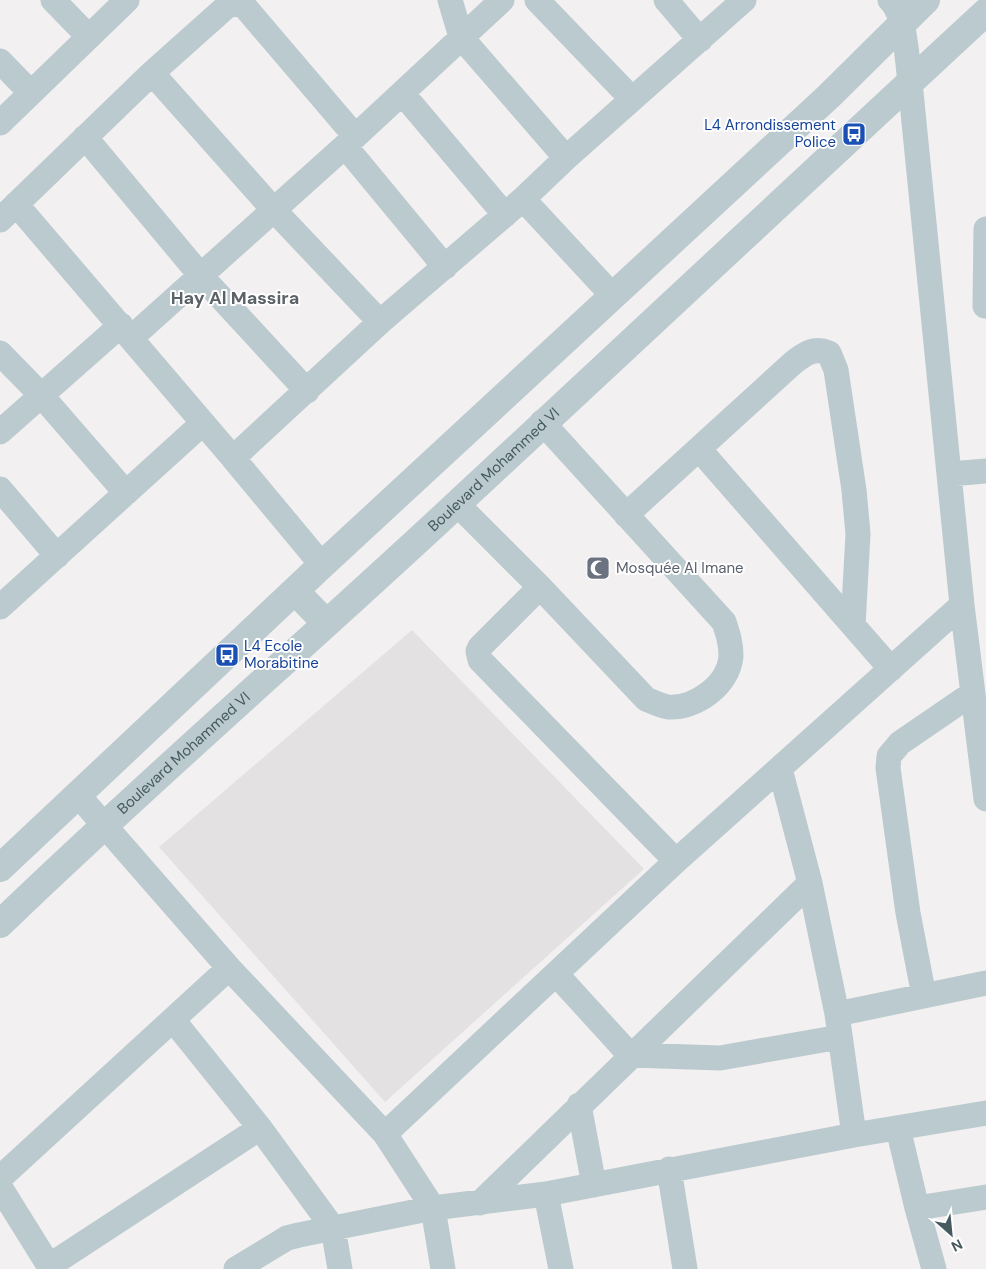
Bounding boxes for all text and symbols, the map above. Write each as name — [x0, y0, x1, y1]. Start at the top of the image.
place label: L4 Arrondissement Police — [704, 115, 836, 152]
bus stop icon: L4 Arrondissement Police — [841, 121, 867, 147]
district label: Hay Al Massira — [171, 286, 299, 310]
street label: Boulevard Mohammed VI — [424, 403, 564, 536]
mosque icon: Mosquée Al Imane — [585, 555, 611, 581]
place label: Mosquée Al Imane — [616, 558, 744, 578]
place label: L4 Ecole Morabitine — [244, 636, 319, 673]
bus stop icon: L4 Ecole Morabitine — [214, 642, 240, 668]
street label: Boulevard Mohammed VI — [113, 687, 254, 819]
north arrow — [926, 1209, 976, 1259]
text: N — [948, 1235, 966, 1256]

